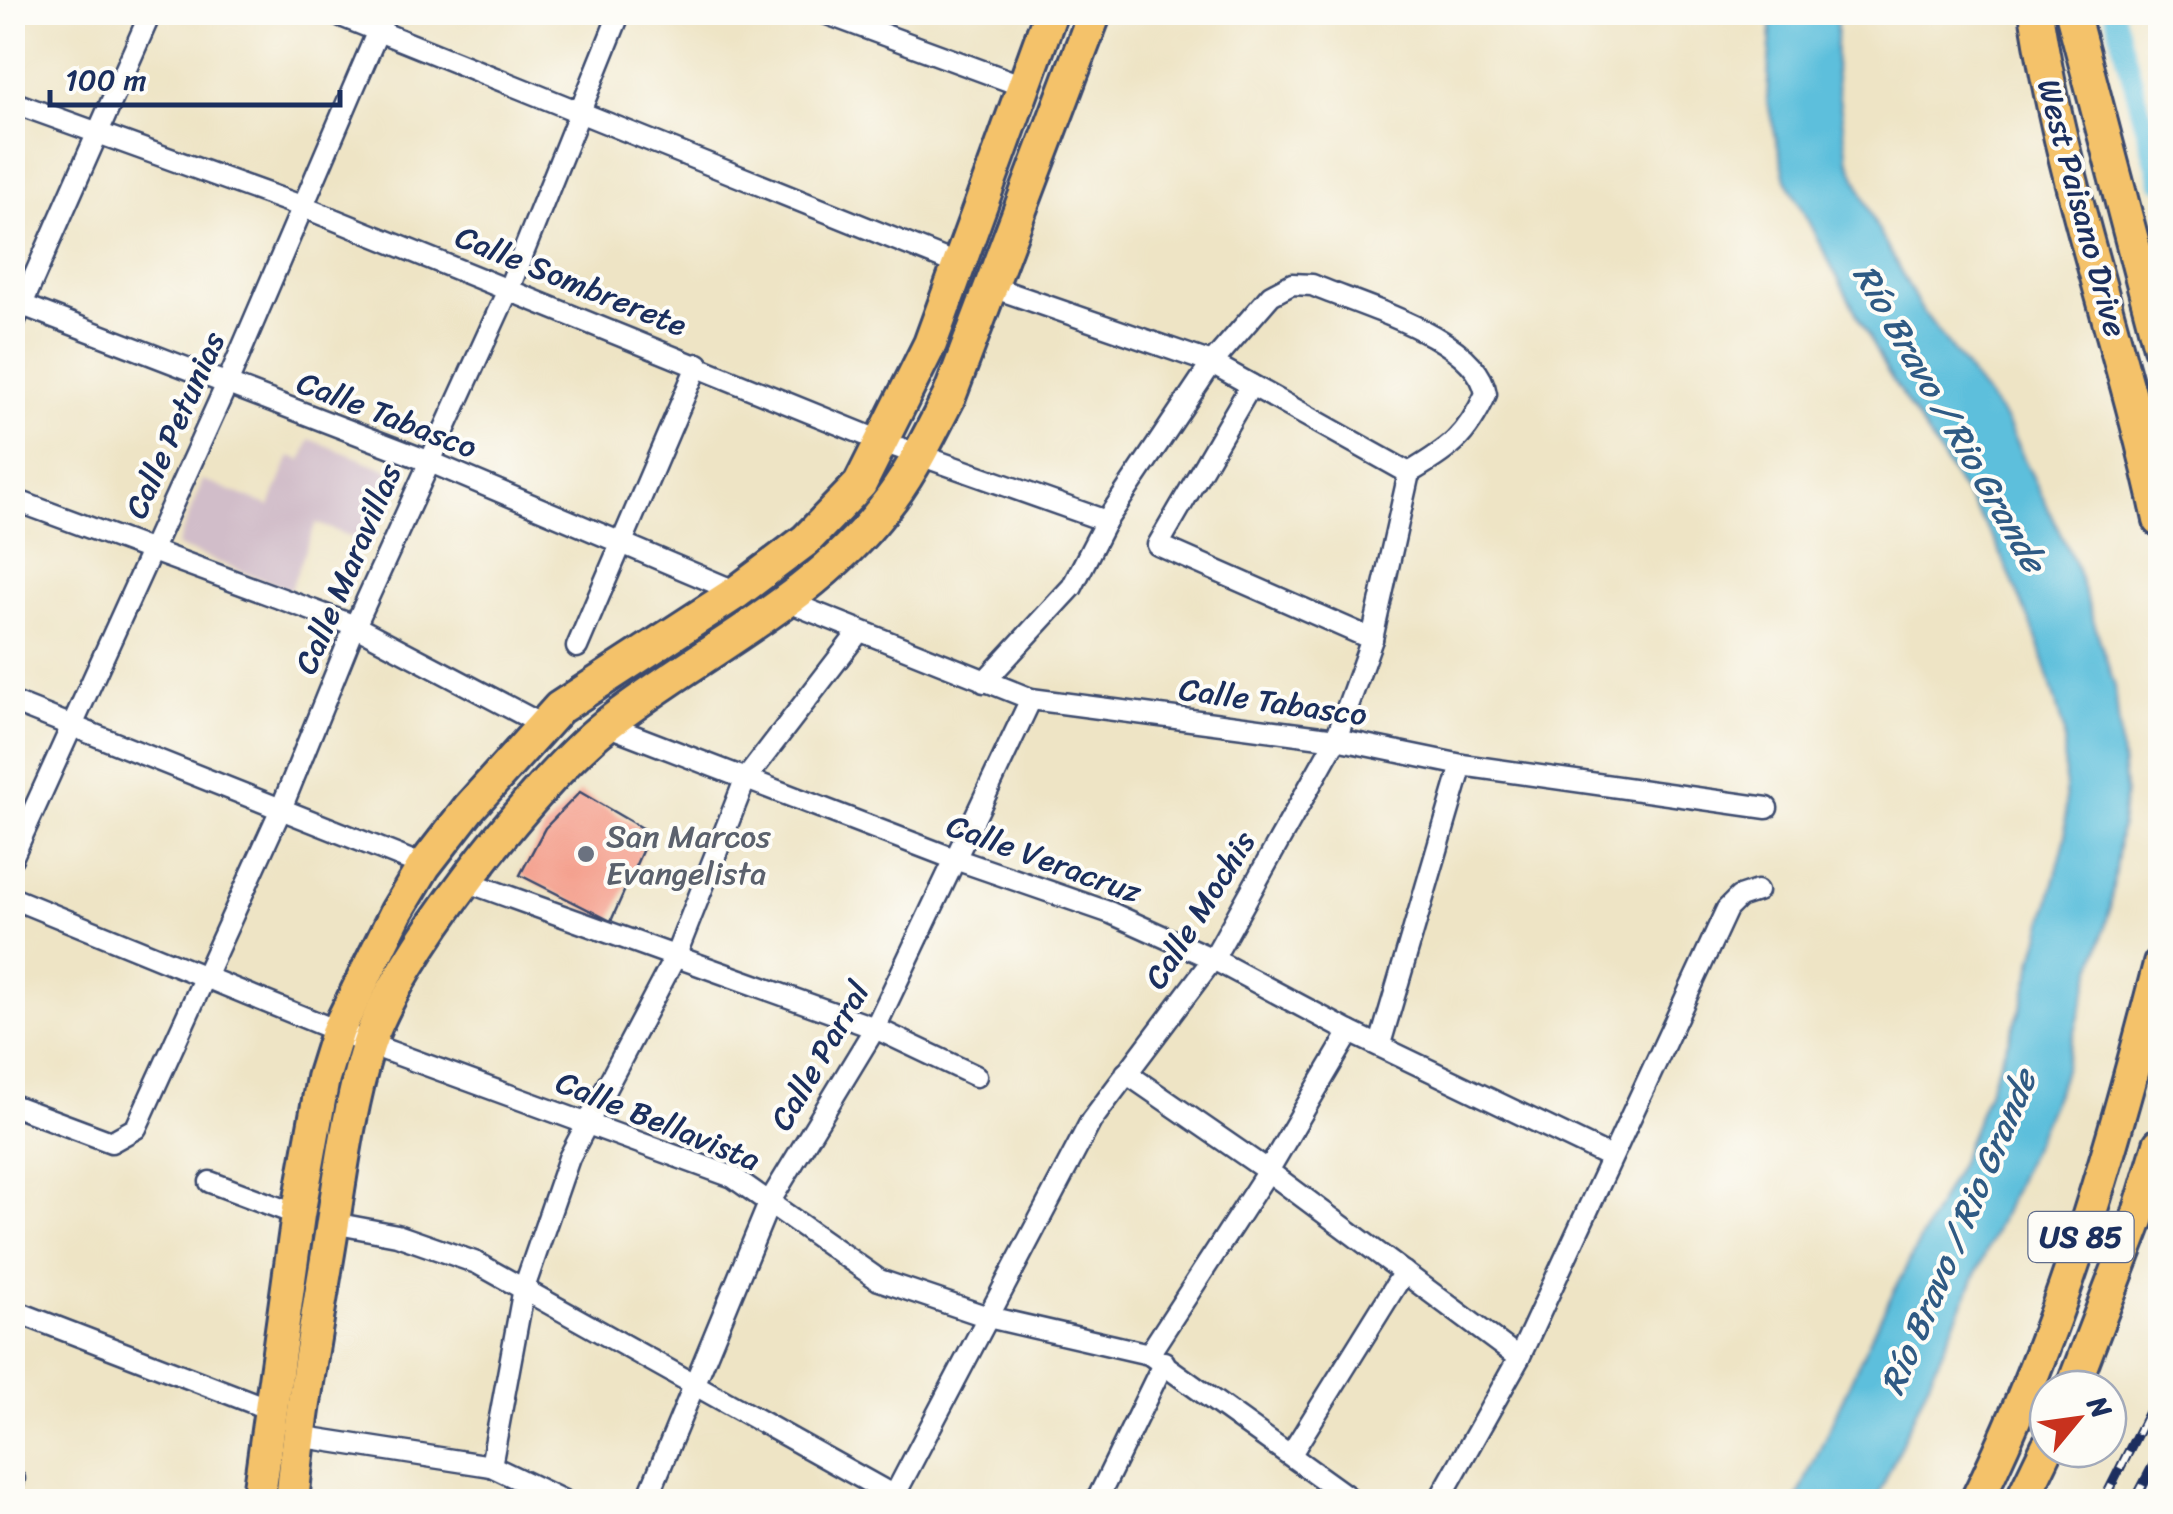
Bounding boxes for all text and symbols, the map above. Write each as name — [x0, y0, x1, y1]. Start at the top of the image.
scale bar — [50, 45, 340, 107]
text: 100 m — [65, 53, 147, 107]
street label: West Paisano Drive — [2020, 73, 2144, 343]
street label: Calle Sombrerete — [446, 209, 696, 353]
water label: Río Bravo / Rio Grande — [1836, 252, 2065, 587]
street label: Calle Petunias — [108, 322, 242, 528]
street label: Calle Tabasco — [288, 354, 486, 476]
street label: Calle Maravillas — [278, 454, 418, 683]
street label: Calle Tabasco — [1175, 661, 1371, 743]
street label: Calle Veracruz — [938, 797, 1150, 921]
place label: San Marcos Evangelista — [606, 808, 771, 902]
street label: Calle Mochis — [1129, 819, 1272, 1001]
marker: San Marcos Evangelista — [575, 843, 597, 865]
street label: Calle Parral — [754, 969, 886, 1142]
street label: Calle Bellavista — [547, 1054, 769, 1188]
water label: Río Bravo / Rio Grande — [1861, 1057, 2056, 1404]
road number: US 85 — [2028, 1212, 2134, 1262]
north arrow — [2028, 1369, 2128, 1469]
text: N — [2073, 1386, 2126, 1428]

